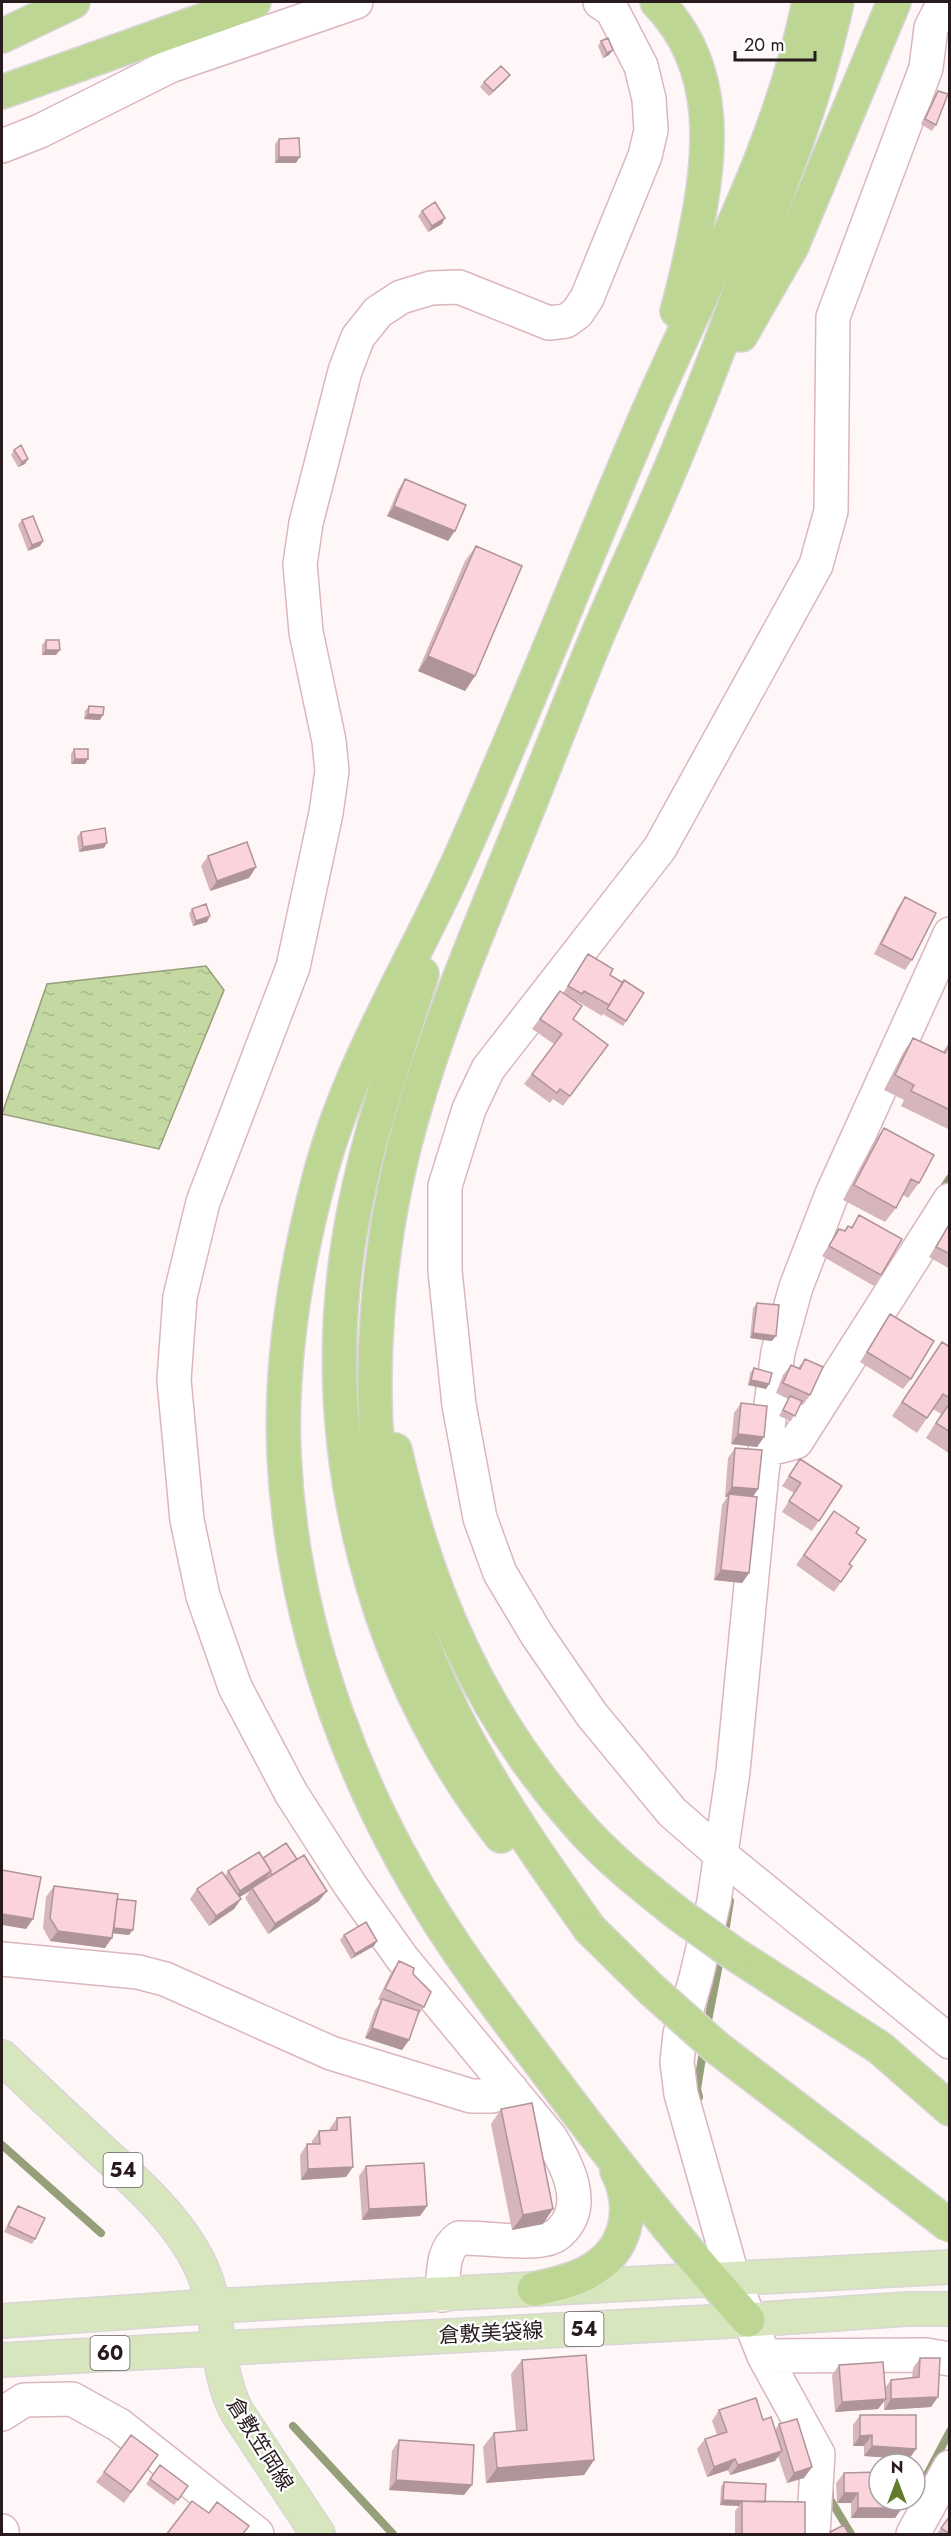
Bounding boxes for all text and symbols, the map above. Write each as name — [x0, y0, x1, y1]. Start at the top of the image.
scale bar — [735, 24, 814, 62]
text: 20 m — [744, 32, 784, 58]
road number: 54 — [104, 2153, 142, 2187]
road number: 54 — [564, 2312, 604, 2346]
street label: 倉敷美袋線 — [438, 2315, 544, 2351]
road number: 60 — [90, 2336, 130, 2370]
street label: 倉敷笠岡線 — [219, 2392, 301, 2496]
north arrow — [867, 2452, 927, 2512]
text: N — [891, 2456, 903, 2479]

